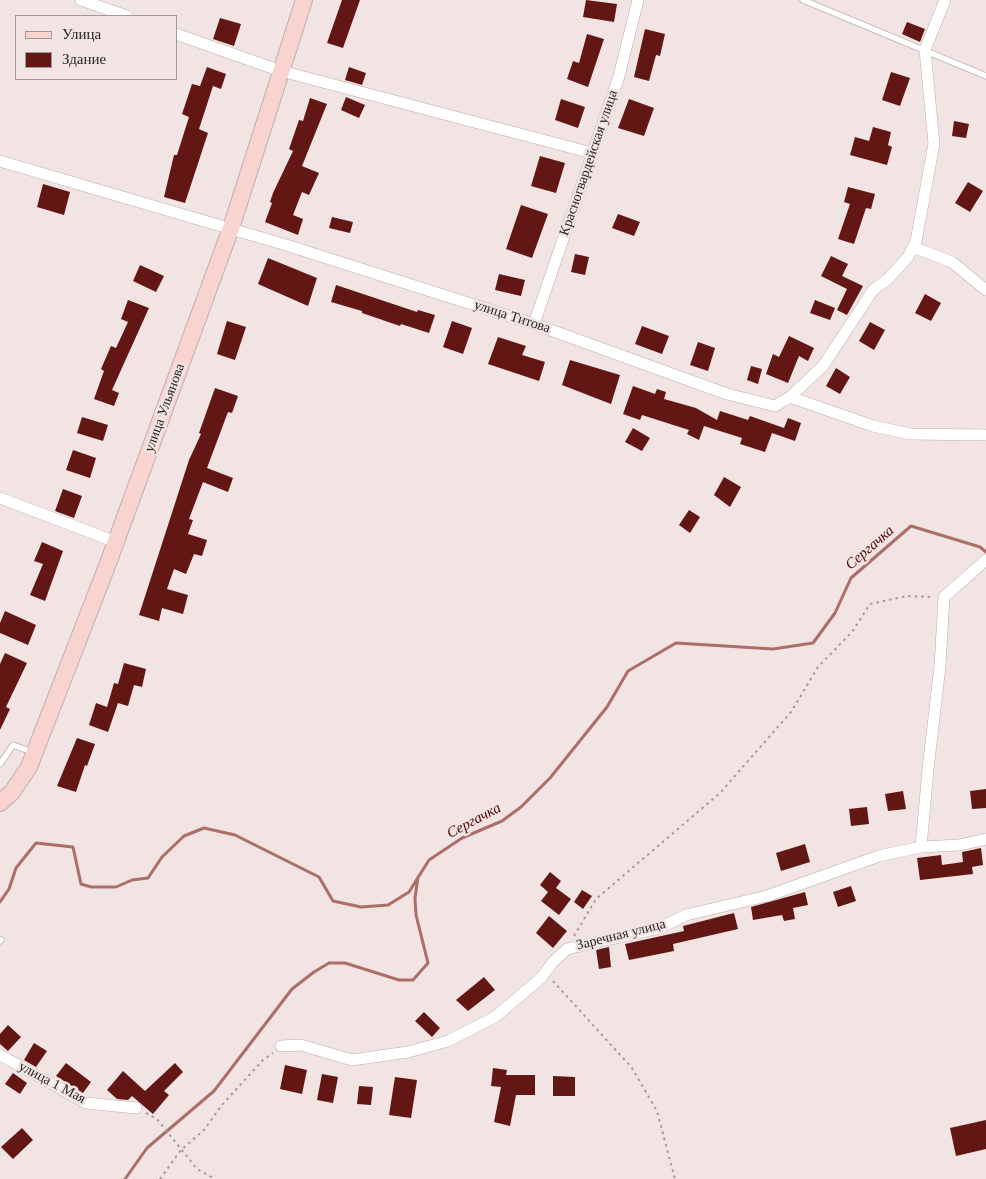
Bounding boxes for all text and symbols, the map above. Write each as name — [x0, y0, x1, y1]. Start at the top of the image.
legend — [15, 15, 178, 80]
text: Улица — [62, 26, 101, 42]
text: Здание — [62, 51, 106, 67]
street label: Красногвардейская улица — [556, 88, 622, 238]
street label: улица Титова — [472, 297, 552, 337]
street label: улица Ульянова — [141, 361, 189, 455]
water label: Сергачка — [842, 522, 898, 574]
water label: Сергачка — [444, 799, 504, 843]
street label: Заречная улица — [575, 916, 667, 954]
street label: улица 1 Мая — [16, 1058, 88, 1108]

